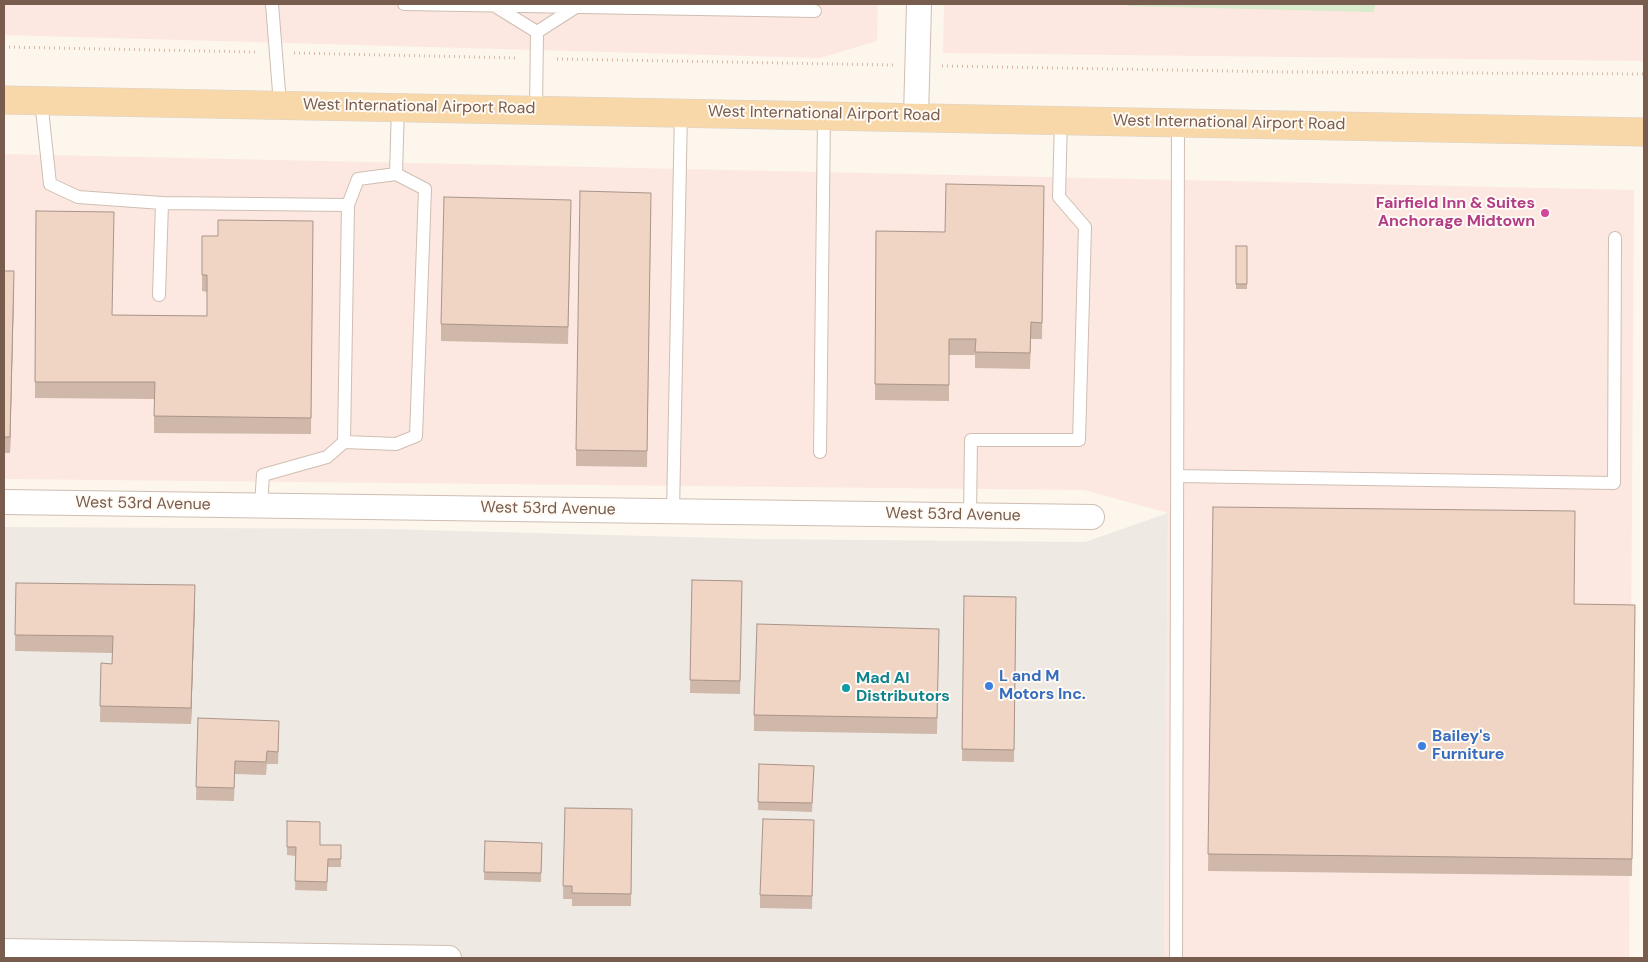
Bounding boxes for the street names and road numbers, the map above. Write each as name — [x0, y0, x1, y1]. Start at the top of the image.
street label: West International Airport Road — [303, 95, 535, 119]
street label: West International Airport Road — [708, 102, 940, 126]
street label: West International Airport Road — [1113, 111, 1345, 135]
street label: West 53rd Avenue — [75, 493, 211, 515]
street label: West 53rd Avenue — [480, 498, 616, 520]
street label: West 53rd Avenue — [885, 504, 1021, 526]

